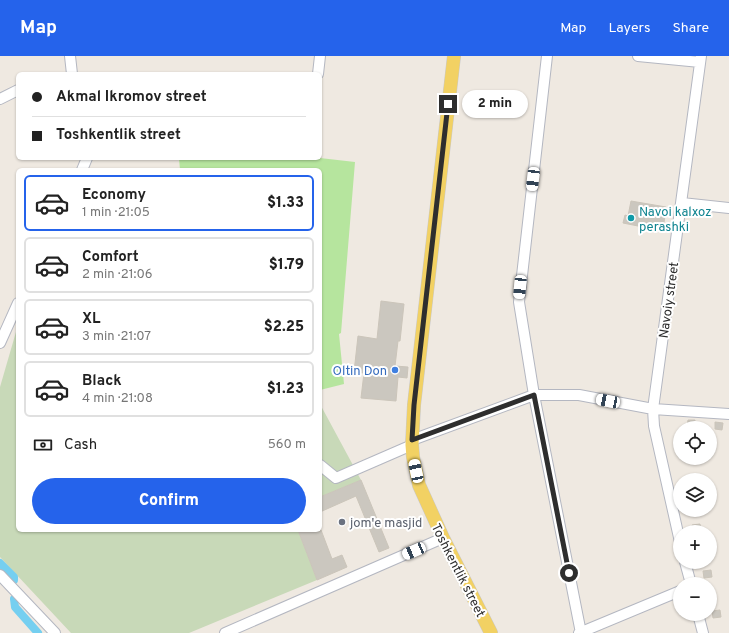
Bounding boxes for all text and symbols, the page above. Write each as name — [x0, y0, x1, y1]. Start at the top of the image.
text: Map — [20, 16, 57, 40]
text: Map — [560, 20, 586, 37]
text: Layers — [608, 20, 650, 37]
text: Share — [672, 20, 709, 37]
text: Akmal Ikromov street — [56, 88, 207, 107]
callout: 2 min — [462, 90, 528, 118]
route end — [439, 95, 457, 113]
text: 2 min — [478, 96, 512, 112]
text: Toshkentlik street — [56, 126, 181, 145]
car — [526, 166, 540, 192]
icon: car — [34, 185, 70, 221]
text: Economy — [82, 186, 146, 205]
text: $1.33 — [267, 194, 304, 213]
text: 1 min · 21:05 — [82, 205, 150, 221]
place label: Navoi kalxoz perashki — [639, 205, 712, 236]
marker: Navoi kalxoz perashki — [626, 213, 636, 223]
icon: car — [34, 247, 70, 283]
text: Comfort — [82, 248, 139, 267]
text: $1.79 — [269, 256, 304, 275]
street label: Navoiy street — [657, 261, 683, 339]
text: 2 min · 21:06 — [82, 267, 153, 283]
car — [513, 274, 527, 300]
icon: car — [34, 309, 70, 345]
text: XL — [82, 310, 100, 329]
text: $2.25 — [264, 318, 304, 337]
text: 3 min · 21:07 — [82, 329, 151, 345]
place label: Oltin Don — [333, 364, 387, 380]
marker: Oltin Don — [390, 365, 400, 375]
icon: car — [34, 371, 70, 407]
text: Black — [82, 372, 122, 391]
text: $1.23 — [267, 380, 304, 399]
text: 4 min · 21:08 — [82, 391, 153, 407]
car — [595, 393, 621, 409]
map controls — [673, 421, 717, 621]
button: locate — [673, 421, 717, 465]
icon: cash — [32, 434, 54, 456]
text: Cash — [64, 436, 97, 455]
text: 560 m — [268, 437, 306, 453]
car — [408, 458, 424, 484]
button: layers — [673, 473, 717, 517]
button: Confirm — [32, 478, 306, 524]
place label: jom'e masjid — [349, 516, 422, 532]
marker: jom'e masjid — [337, 517, 347, 527]
street label: Toshkentlik street — [427, 521, 488, 621]
button: + — [673, 525, 717, 569]
car — [401, 541, 427, 561]
route start — [560, 564, 578, 582]
button: − — [673, 577, 717, 621]

